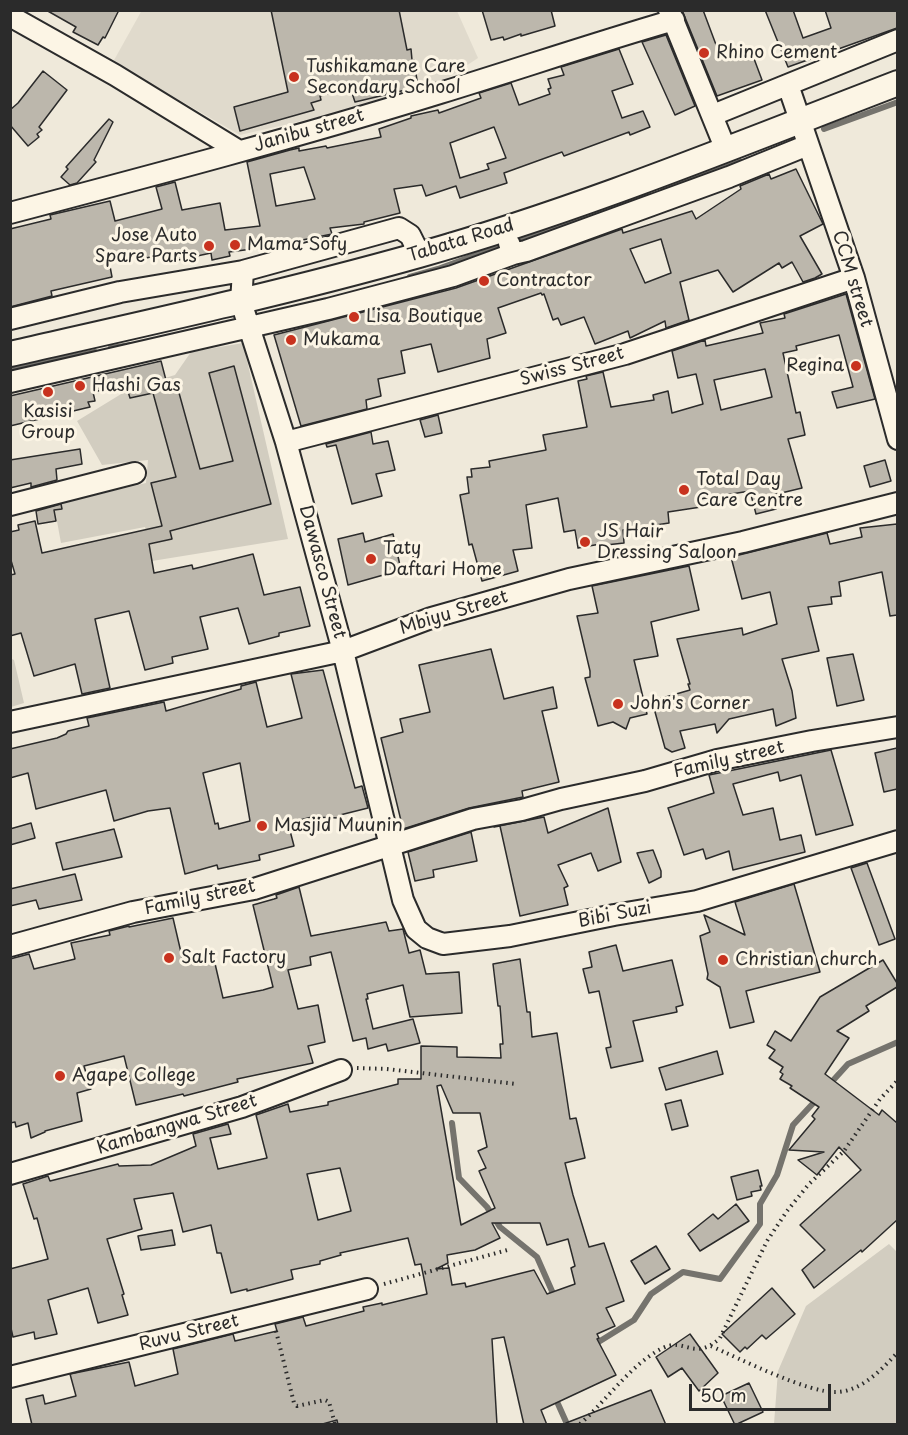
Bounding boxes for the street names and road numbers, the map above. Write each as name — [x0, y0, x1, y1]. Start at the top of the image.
street label: Janibu street — [251, 105, 367, 157]
street label: Tabata Road — [405, 215, 517, 267]
street label: CCM street — [827, 228, 877, 330]
street label: Swiss Street — [518, 343, 626, 391]
street label: Dawasco Street — [294, 503, 350, 641]
street label: Mbiyu Street — [397, 586, 511, 640]
street label: Family street — [672, 737, 786, 783]
street label: Family street — [143, 876, 257, 920]
street label: Bibi Suzi — [577, 897, 653, 933]
street label: Kambangwa Street — [94, 1090, 260, 1160]
street label: Ruvu Street — [137, 1310, 241, 1356]

